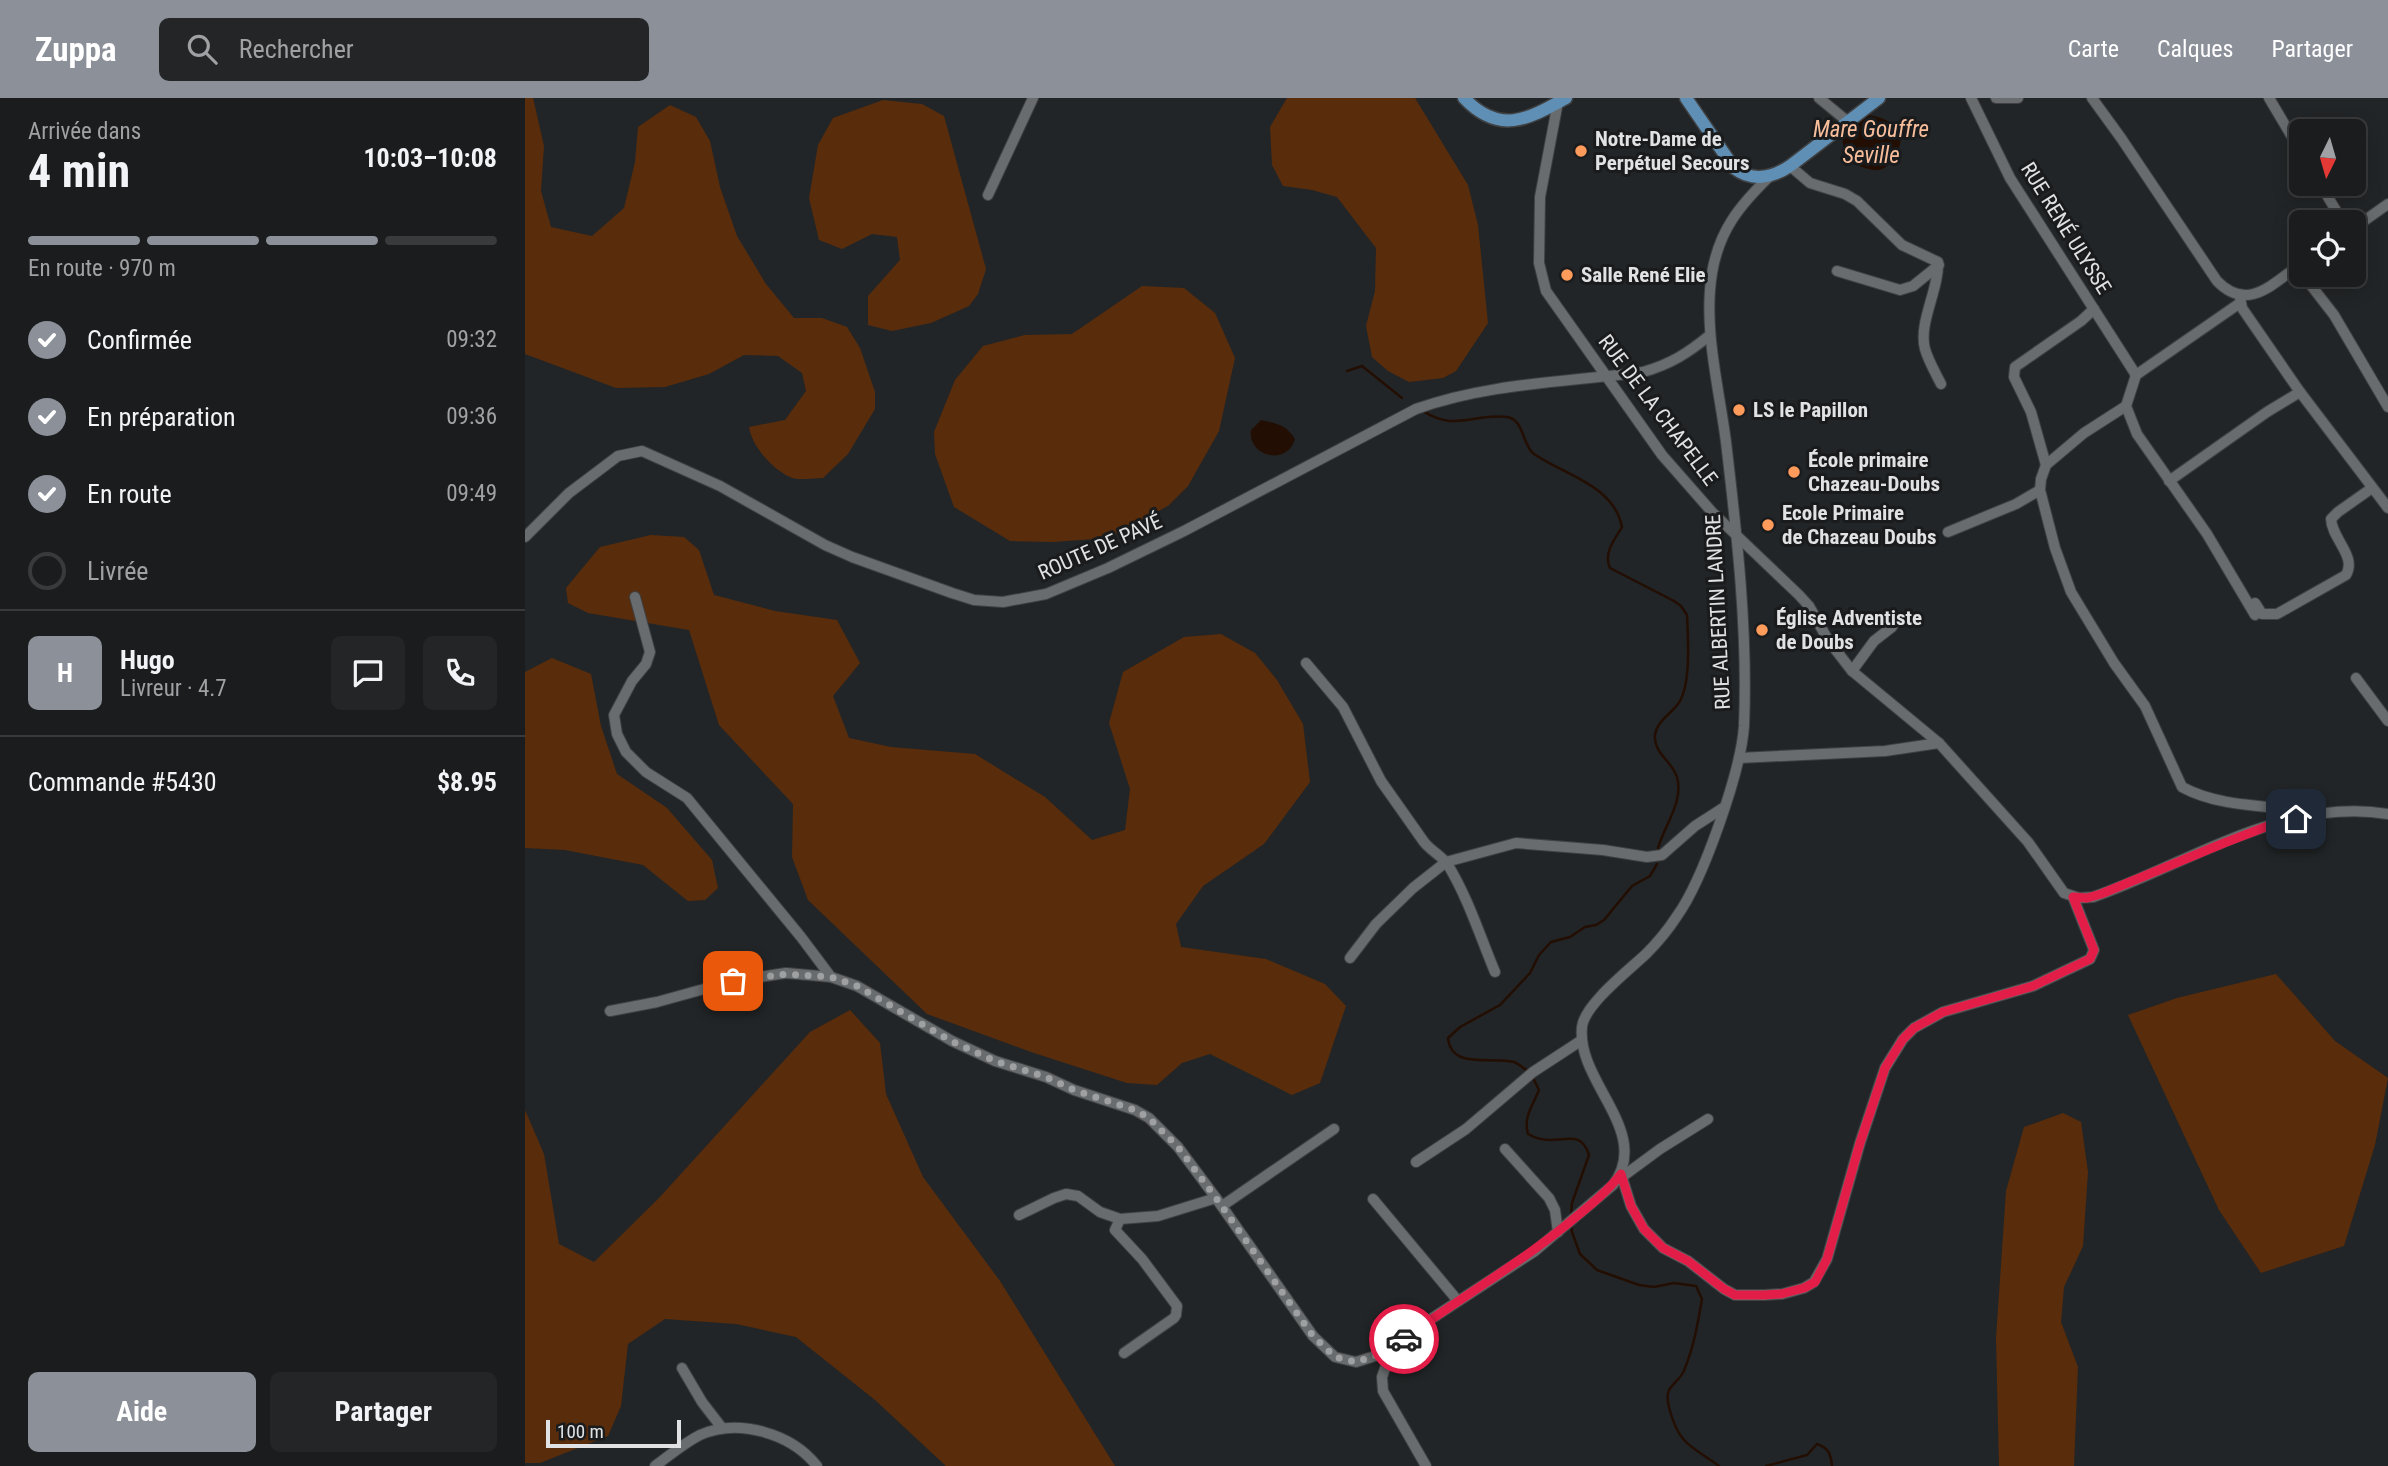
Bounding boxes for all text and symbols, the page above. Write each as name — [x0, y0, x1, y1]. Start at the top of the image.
search box — [159, 18, 649, 81]
text: Zuppa — [35, 30, 117, 69]
icon: search — [183, 30, 221, 68]
text: Rechercher — [239, 34, 354, 64]
text: Carte — [2068, 35, 2119, 63]
text: Calques — [2157, 35, 2233, 63]
text: Partager — [2271, 35, 2353, 63]
water label: Mare Gouffre Seville — [1813, 116, 1929, 169]
text: Arrivée dans — [28, 118, 141, 145]
north arrow — [2289, 119, 2366, 196]
map controls — [2289, 119, 2366, 287]
place label: Notre-Dame de Perpétuel Secours — [1595, 127, 1750, 175]
text: 10:03–10:08 — [363, 143, 497, 173]
marker: Notre-Dame de Perpétuel Secours — [1573, 143, 1589, 159]
text: 4 min — [28, 144, 130, 198]
street label: RUE RENÉ ULYSSE — [2016, 158, 2116, 298]
button: locate — [2289, 210, 2366, 287]
text: En route · 970 m — [28, 255, 176, 282]
place label: Salle René Elie — [1581, 263, 1706, 287]
marker: Salle René Elie — [1559, 267, 1575, 283]
icon: check — [28, 321, 66, 359]
text: Confirmée — [87, 325, 192, 355]
text: 09:32 — [446, 326, 497, 353]
street label: RUE DE LA CHAPELLE — [1594, 330, 1722, 490]
icon: check — [28, 398, 66, 436]
place label: LS le Papillon — [1753, 398, 1868, 422]
text: En préparation — [87, 402, 236, 432]
marker: LS le Papillon — [1731, 402, 1747, 418]
text: 09:36 — [446, 403, 497, 430]
place label: École primaire Chazeau-Doubs — [1808, 448, 1940, 496]
marker: École primaire Chazeau-Doubs — [1786, 464, 1802, 480]
icon: check — [28, 475, 66, 513]
text: En route — [87, 479, 172, 509]
text: 09:49 — [446, 480, 497, 507]
place label: Ecole Primaire de Chazeau Doubs — [1782, 501, 1937, 549]
street label: ROUTE DE PAVÉ — [1035, 509, 1165, 585]
street label: RUE ALBERTIN LANDRE — [1701, 514, 1735, 710]
marker: Ecole Primaire de Chazeau Doubs — [1760, 517, 1776, 533]
text: Livrée — [87, 556, 149, 586]
place label: Église Adventiste de Doubs — [1776, 606, 1922, 654]
marker: Église Adventiste de Doubs — [1754, 622, 1770, 638]
button: chat — [331, 636, 405, 710]
button: phone — [423, 636, 497, 710]
text: Hugo — [120, 645, 175, 675]
text: H — [57, 658, 73, 688]
text: Livreur · 4.7 — [120, 675, 227, 702]
text: Commande #5430 — [28, 767, 217, 797]
text: $8.95 — [437, 767, 497, 797]
pin — [2266, 789, 2326, 849]
icon: home — [2277, 800, 2315, 838]
pin — [703, 951, 763, 1011]
icon: bag — [714, 962, 752, 1000]
courier — [1369, 1304, 1439, 1374]
icon: car — [1385, 1320, 1423, 1358]
button: Aide — [28, 1372, 256, 1452]
button: Partager — [270, 1372, 497, 1452]
scale bar — [546, 1417, 681, 1449]
text: 100 m — [557, 1420, 604, 1443]

